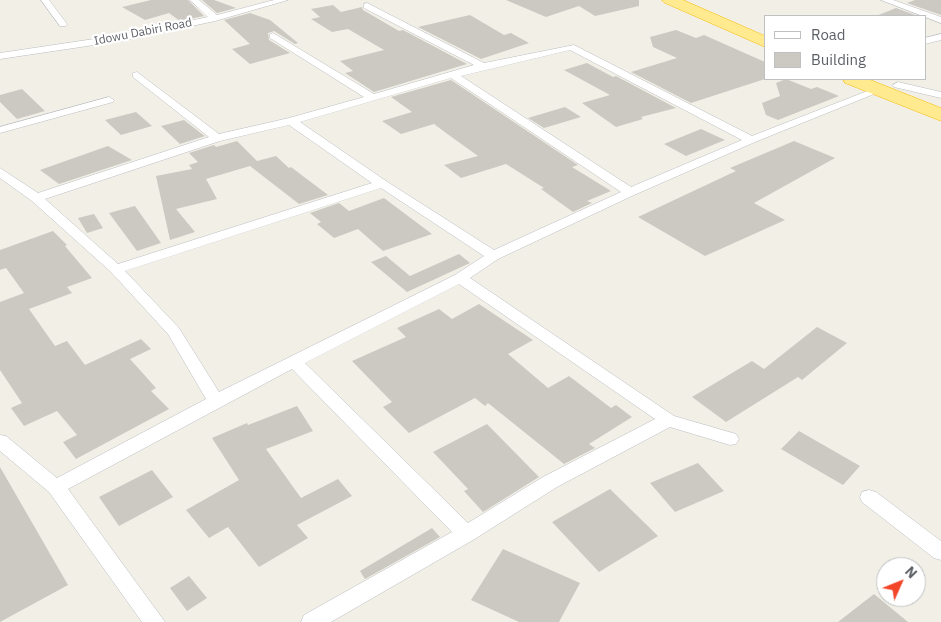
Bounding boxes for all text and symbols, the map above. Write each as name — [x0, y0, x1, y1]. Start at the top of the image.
street label: Idowu Dabiri Road — [93, 15, 193, 49]
legend — [764, 15, 926, 80]
text: Road — [811, 25, 846, 44]
text: Building — [811, 50, 866, 69]
north arrow — [876, 557, 926, 607]
text: N — [901, 562, 921, 582]

